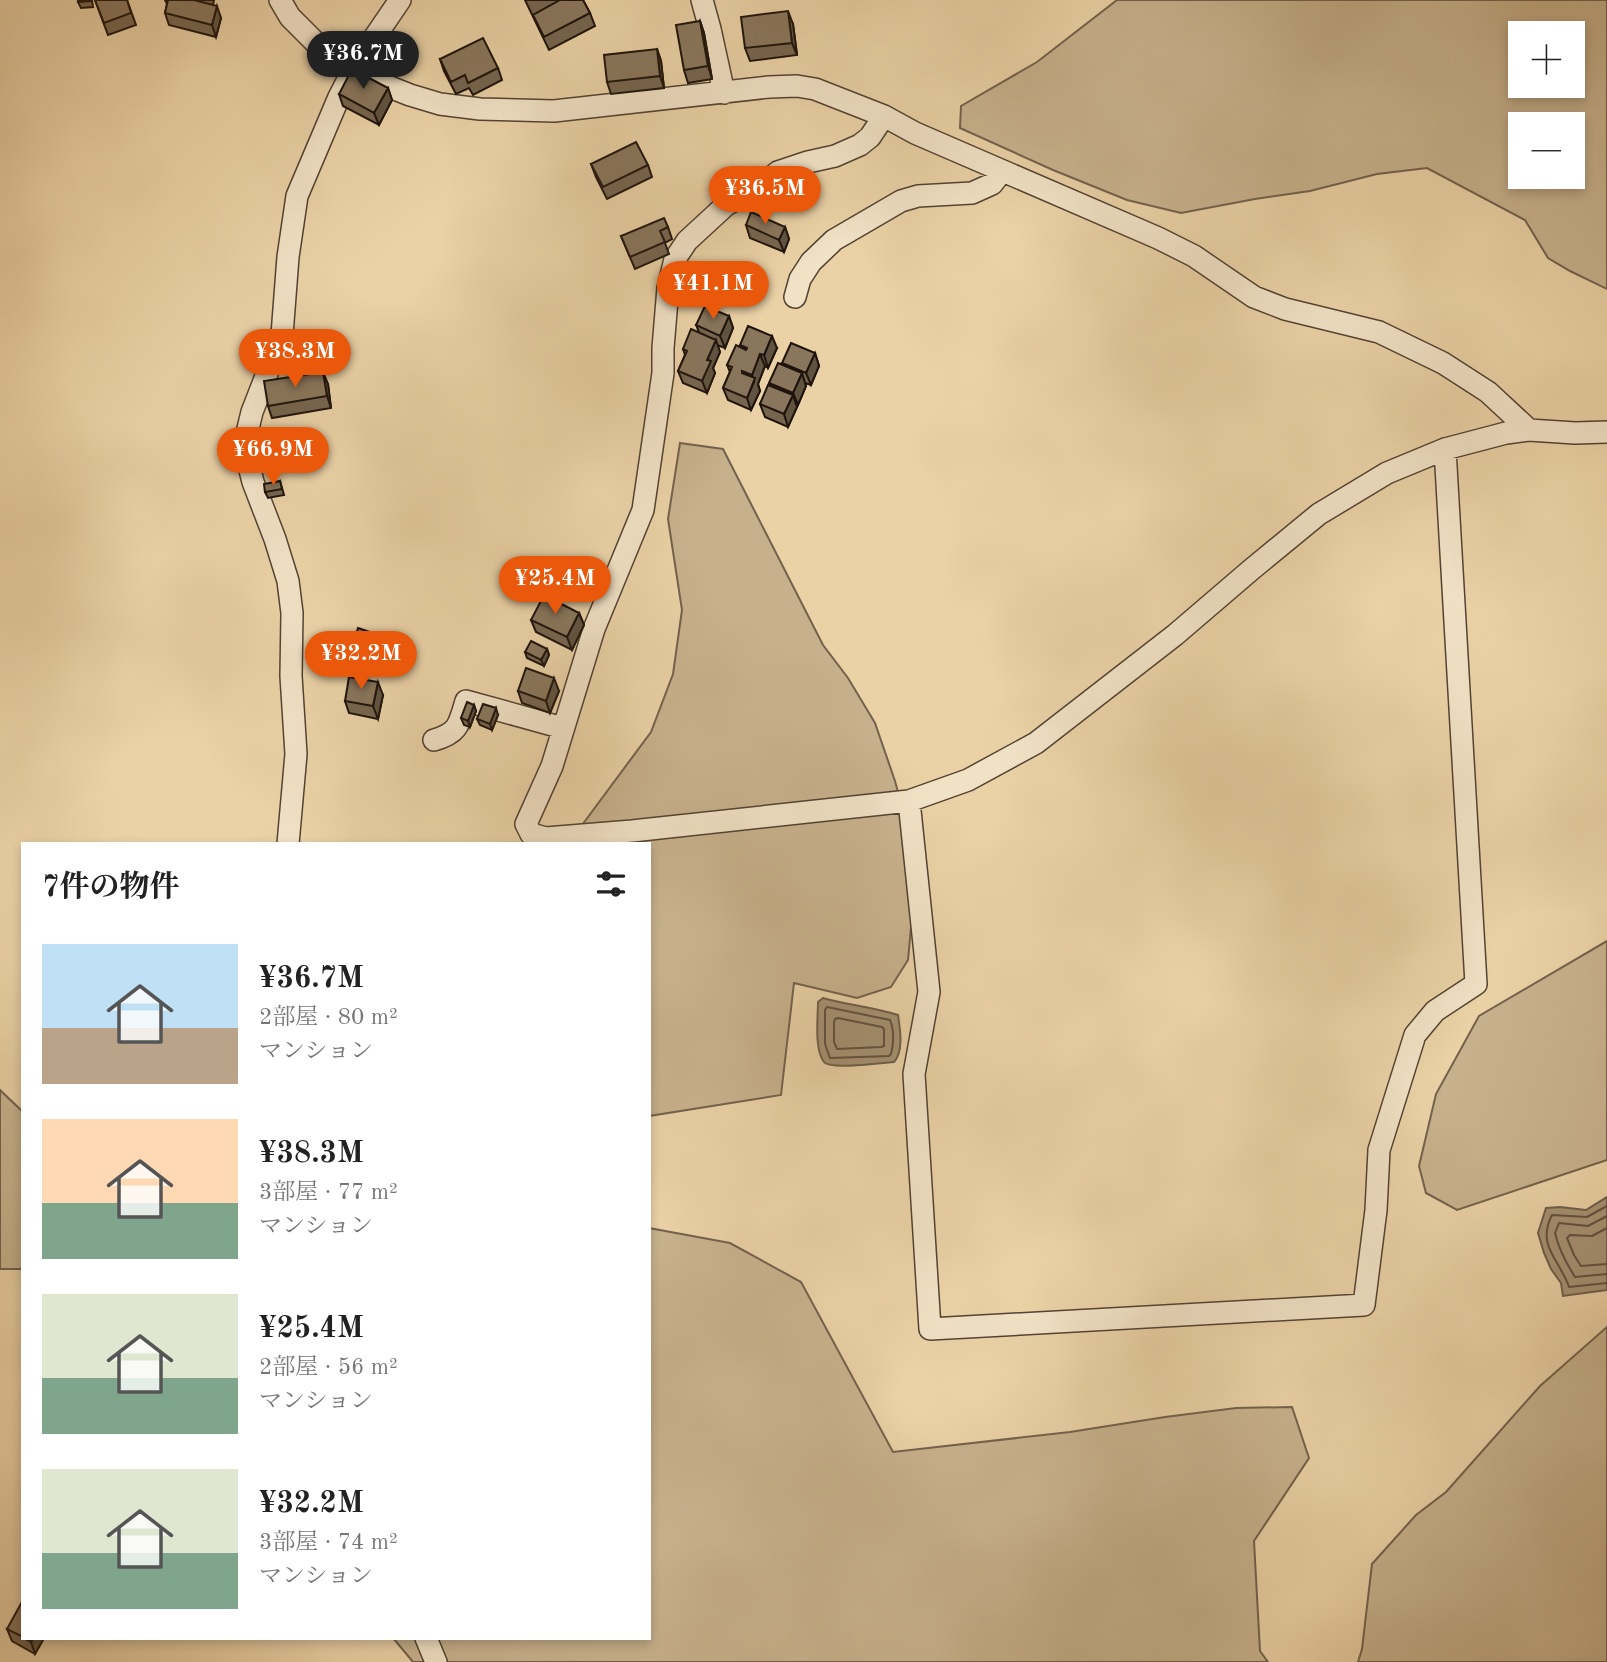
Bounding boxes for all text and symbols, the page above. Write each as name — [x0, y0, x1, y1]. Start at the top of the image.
map controls — [1508, 21, 1585, 189]
button: + — [1508, 21, 1585, 98]
pin: ¥36.7M — [306, 32, 420, 91]
text: ¥36.7M — [323, 42, 403, 65]
button: − — [1508, 112, 1585, 189]
pin: ¥36.5M — [708, 166, 822, 226]
text: ¥36.5M — [725, 177, 805, 200]
pin: ¥41.1M — [656, 262, 770, 321]
text: ¥41.1M — [673, 272, 753, 295]
pin: ¥38.3M — [238, 330, 352, 389]
text: ¥38.3M — [255, 340, 335, 363]
pin: ¥66.9M — [216, 428, 330, 487]
text: ¥66.9M — [233, 438, 313, 461]
pin: ¥25.4M — [498, 556, 612, 616]
text: ¥25.4M — [515, 567, 595, 590]
pin: ¥32.2M — [304, 632, 418, 691]
text: ¥32.2M — [321, 642, 401, 665]
icon: filters — [592, 865, 630, 903]
text: 7件の物件 — [42, 873, 179, 903]
text: ¥36.7M — [259, 964, 364, 994]
icon: home — [98, 972, 182, 1056]
text: 2部屋 · 80 m² — [259, 1006, 398, 1029]
text: マンション — [259, 1040, 373, 1063]
text: ¥38.3M — [259, 1139, 364, 1169]
icon: home — [98, 1147, 182, 1231]
text: 3部屋 · 77 m² — [259, 1181, 398, 1204]
text: マンション — [259, 1215, 373, 1238]
text: ¥25.4M — [259, 1314, 364, 1344]
icon: home — [98, 1322, 182, 1406]
text: 2部屋 · 56 m² — [259, 1356, 398, 1379]
text: マンション — [259, 1390, 373, 1413]
text: ¥32.2M — [259, 1489, 364, 1519]
icon: home — [98, 1497, 182, 1581]
text: 3部屋 · 74 m² — [259, 1531, 398, 1554]
text: マンション — [259, 1565, 373, 1588]

